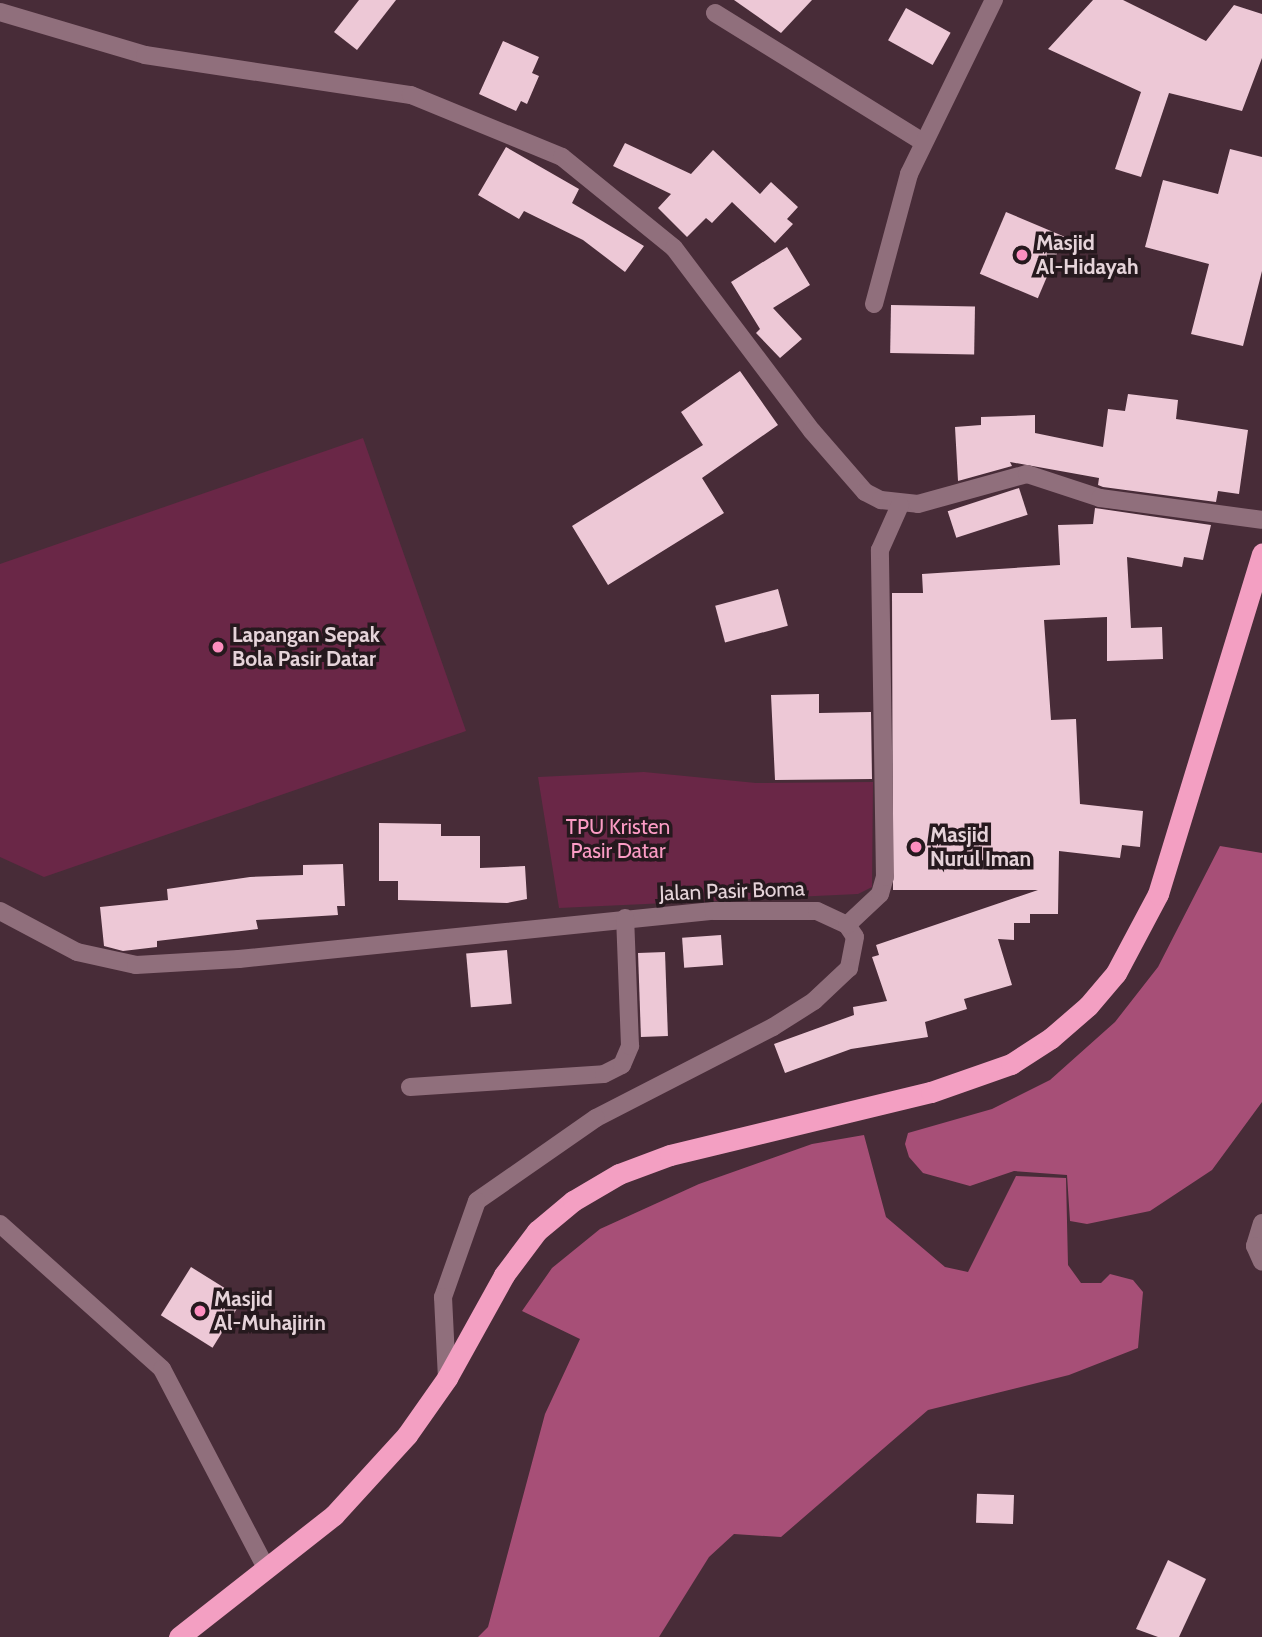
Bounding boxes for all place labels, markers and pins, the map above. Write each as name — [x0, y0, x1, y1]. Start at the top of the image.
place label: Masjid Al-Hidayah — [1036, 230, 1139, 280]
marker: Masjid Al-Hidayah — [1014, 247, 1030, 263]
place label: Lapangan Sepak Bola Pasir Datar — [232, 622, 380, 672]
marker: Lapangan Sepak Bola Pasir Datar — [210, 639, 226, 655]
place label: Masjid Nurul Iman — [930, 822, 1031, 872]
marker: Masjid Nurul Iman — [908, 839, 924, 855]
place label: Masjid Al-Muhajirin — [214, 1286, 326, 1336]
marker: Masjid Al-Muhajirin — [192, 1303, 208, 1319]

